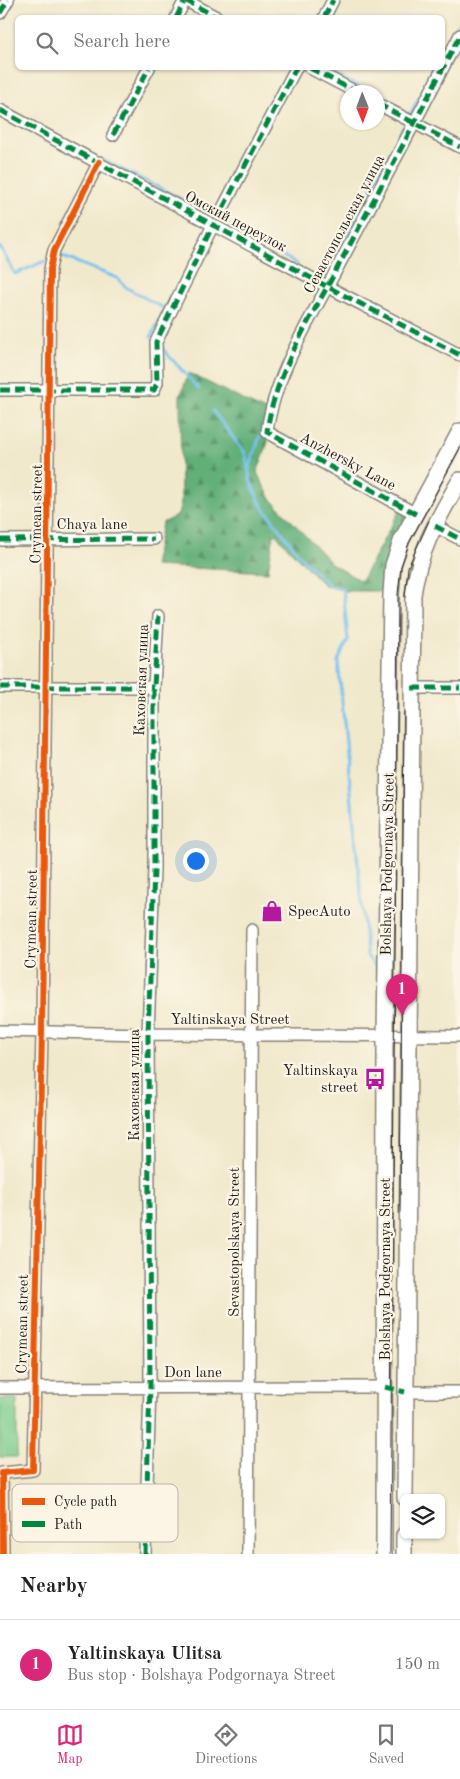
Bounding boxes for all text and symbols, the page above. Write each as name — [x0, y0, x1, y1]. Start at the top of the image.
search box — [15, 15, 445, 70]
icon: search — [33, 29, 61, 57]
text: Search here — [73, 33, 170, 52]
north arrow — [340, 85, 385, 130]
street label: Севастопольская улица — [302, 152, 389, 297]
street label: Омский переулок — [182, 189, 289, 256]
street label: Anzhersky Lane — [297, 431, 398, 494]
street label: Crymean street — [29, 464, 46, 564]
street label: Chaya lane — [57, 518, 128, 533]
street label: Каховская улица — [133, 623, 152, 736]
street label: Bolshaya Podgornaya Street — [379, 772, 398, 956]
your location — [183, 848, 209, 874]
street label: Crymean street — [24, 869, 41, 969]
shop icon: SpecAuto — [259, 898, 285, 924]
place label: SpecAuto — [288, 905, 351, 920]
pin: 1 — [386, 974, 418, 1015]
street label: Yaltinskaya Street — [170, 1013, 290, 1028]
street label: Каховская улица — [128, 1028, 143, 1141]
place label: Yaltinskaya street — [283, 1064, 359, 1096]
bus stop icon: Yaltinskaya street — [362, 1066, 388, 1092]
street label: Sevastopolskaya Street — [228, 1167, 243, 1317]
street label: Bolshaya Podgornaya Street — [379, 1177, 394, 1361]
street label: Crymean street — [15, 1274, 32, 1374]
street label: Don lane — [164, 1366, 222, 1381]
legend — [12, 1484, 178, 1542]
map controls — [400, 1494, 445, 1539]
button: layers — [400, 1494, 445, 1539]
text: Cycle path — [54, 1495, 117, 1509]
text: Path — [54, 1518, 83, 1532]
text: Nearby — [20, 1576, 88, 1597]
text: Yaltinskaya Ulitsa — [67, 1645, 222, 1664]
text: 1 — [31, 1657, 41, 1673]
text: 150 m — [395, 1657, 440, 1673]
text: Bus stop · Bolshaya Podgornaya Street — [67, 1668, 336, 1684]
tab: Map — [56, 1721, 84, 1768]
tab: Directions — [195, 1721, 257, 1768]
tab: Saved — [369, 1721, 404, 1768]

